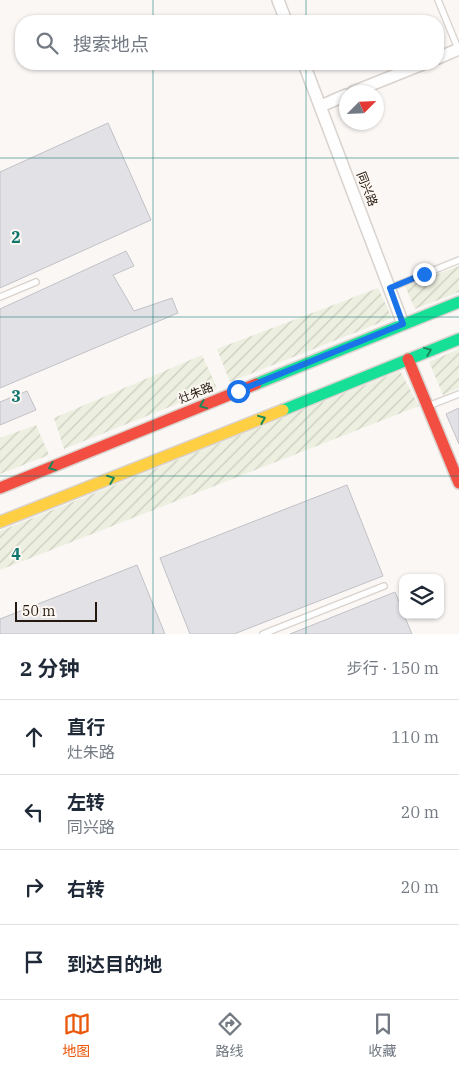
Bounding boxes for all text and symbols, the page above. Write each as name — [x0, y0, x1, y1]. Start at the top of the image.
search box — [15, 15, 444, 70]
icon: search — [33, 29, 61, 57]
text: 搜索地点 — [73, 32, 149, 56]
north arrow — [339, 85, 384, 130]
street label: 同兴路 — [354, 169, 381, 208]
text: 2 — [11, 227, 21, 247]
route end — [413, 263, 436, 286]
one-way arrow — [424, 347, 432, 357]
street label: 灶朱路 — [176, 379, 215, 406]
route start — [227, 380, 250, 403]
text: 3 — [11, 386, 21, 406]
one-way arrow — [199, 399, 208, 410]
one-way arrow — [257, 414, 265, 424]
one-way arrow — [48, 460, 57, 471]
one-way arrow — [106, 475, 114, 485]
text: 4 — [11, 544, 21, 564]
map controls — [399, 574, 444, 619]
button: layers — [399, 574, 444, 619]
scale bar — [15, 599, 98, 622]
text: 50 m — [22, 602, 55, 620]
text: 2 分钟 — [20, 654, 79, 682]
text: 步行 · 150 m — [347, 658, 439, 678]
text: 直行 — [67, 715, 105, 739]
icon: ahead — [20, 723, 48, 751]
text: 110 m — [391, 727, 439, 747]
text: 灶朱路 — [67, 742, 115, 762]
text: 左转 — [67, 790, 105, 814]
icon: left — [20, 798, 48, 826]
text: 20 m — [401, 802, 439, 822]
text: 同兴路 — [67, 817, 115, 837]
icon: right — [20, 873, 48, 901]
text: 右转 — [67, 877, 105, 901]
text: 20 m — [401, 877, 439, 897]
icon: arrive — [20, 948, 48, 976]
text: 到达目的地 — [67, 952, 162, 976]
tab: 地图 — [63, 1010, 91, 1060]
tab: 路线 — [216, 1010, 244, 1060]
tab: 收藏 — [369, 1010, 397, 1060]

